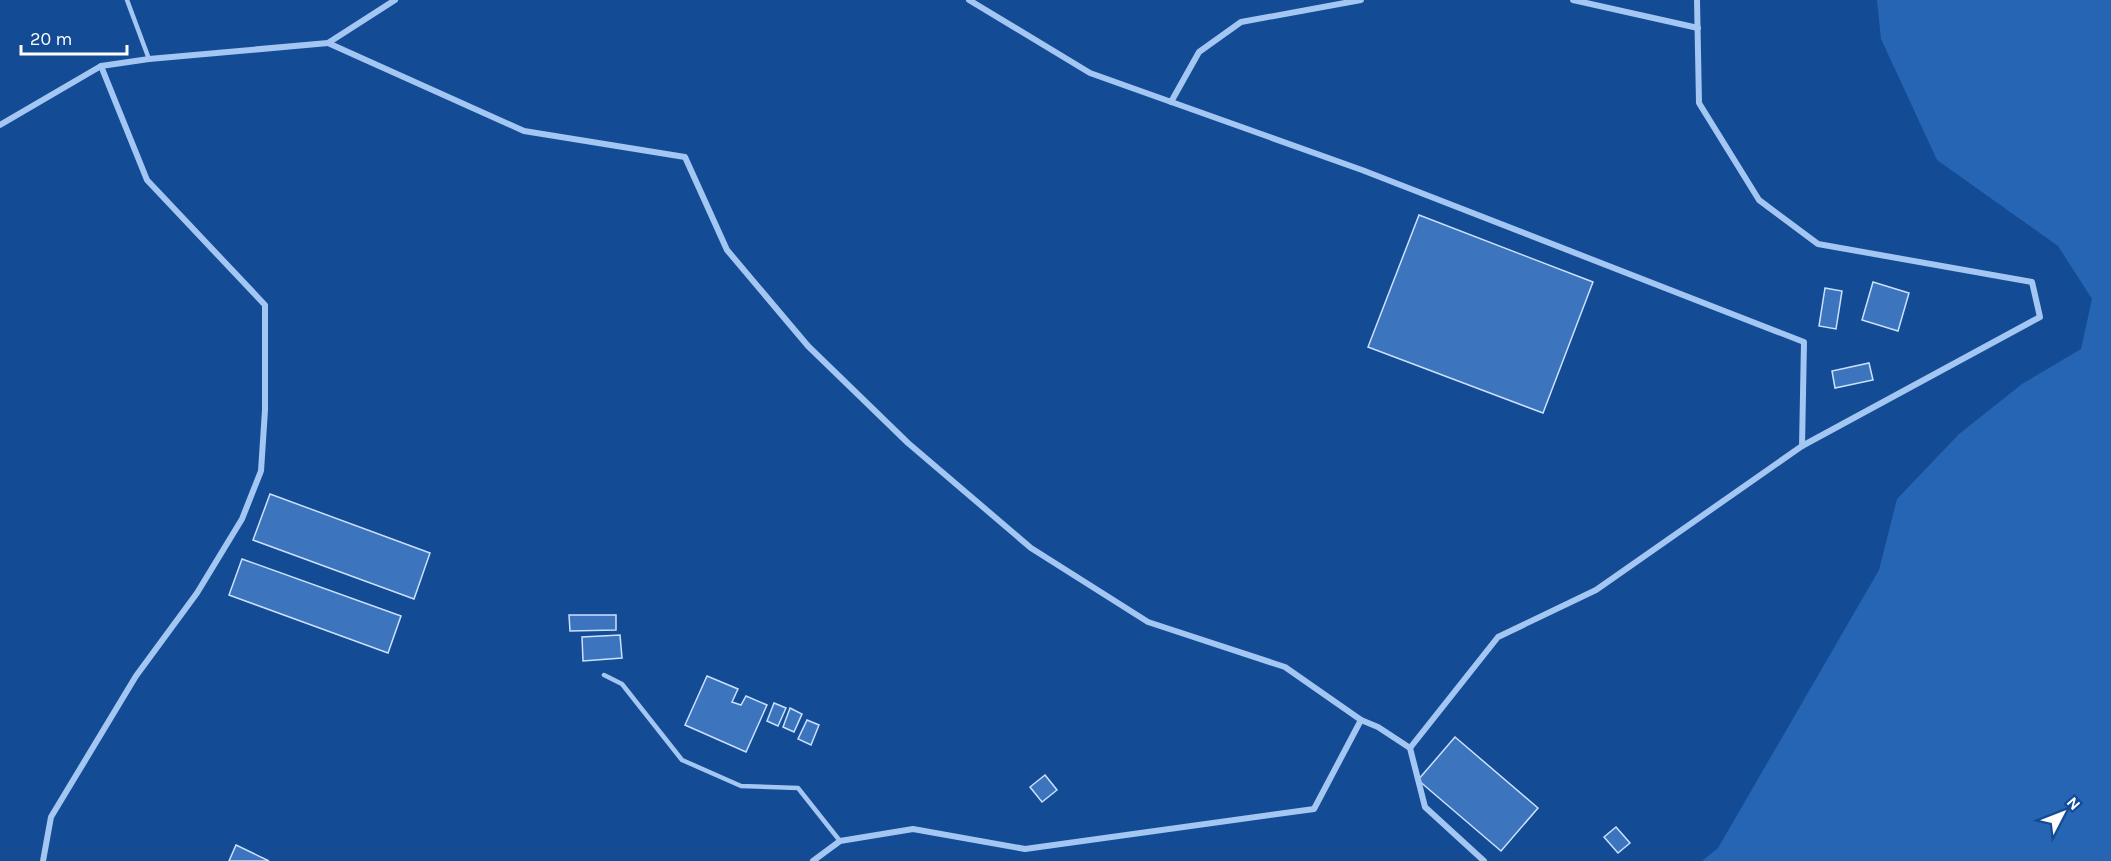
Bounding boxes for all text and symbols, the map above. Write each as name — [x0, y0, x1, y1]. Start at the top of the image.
scale bar — [21, 18, 128, 56]
text: 20 m — [30, 28, 72, 50]
north arrow — [2033, 783, 2093, 843]
text: N — [2063, 793, 2085, 814]

